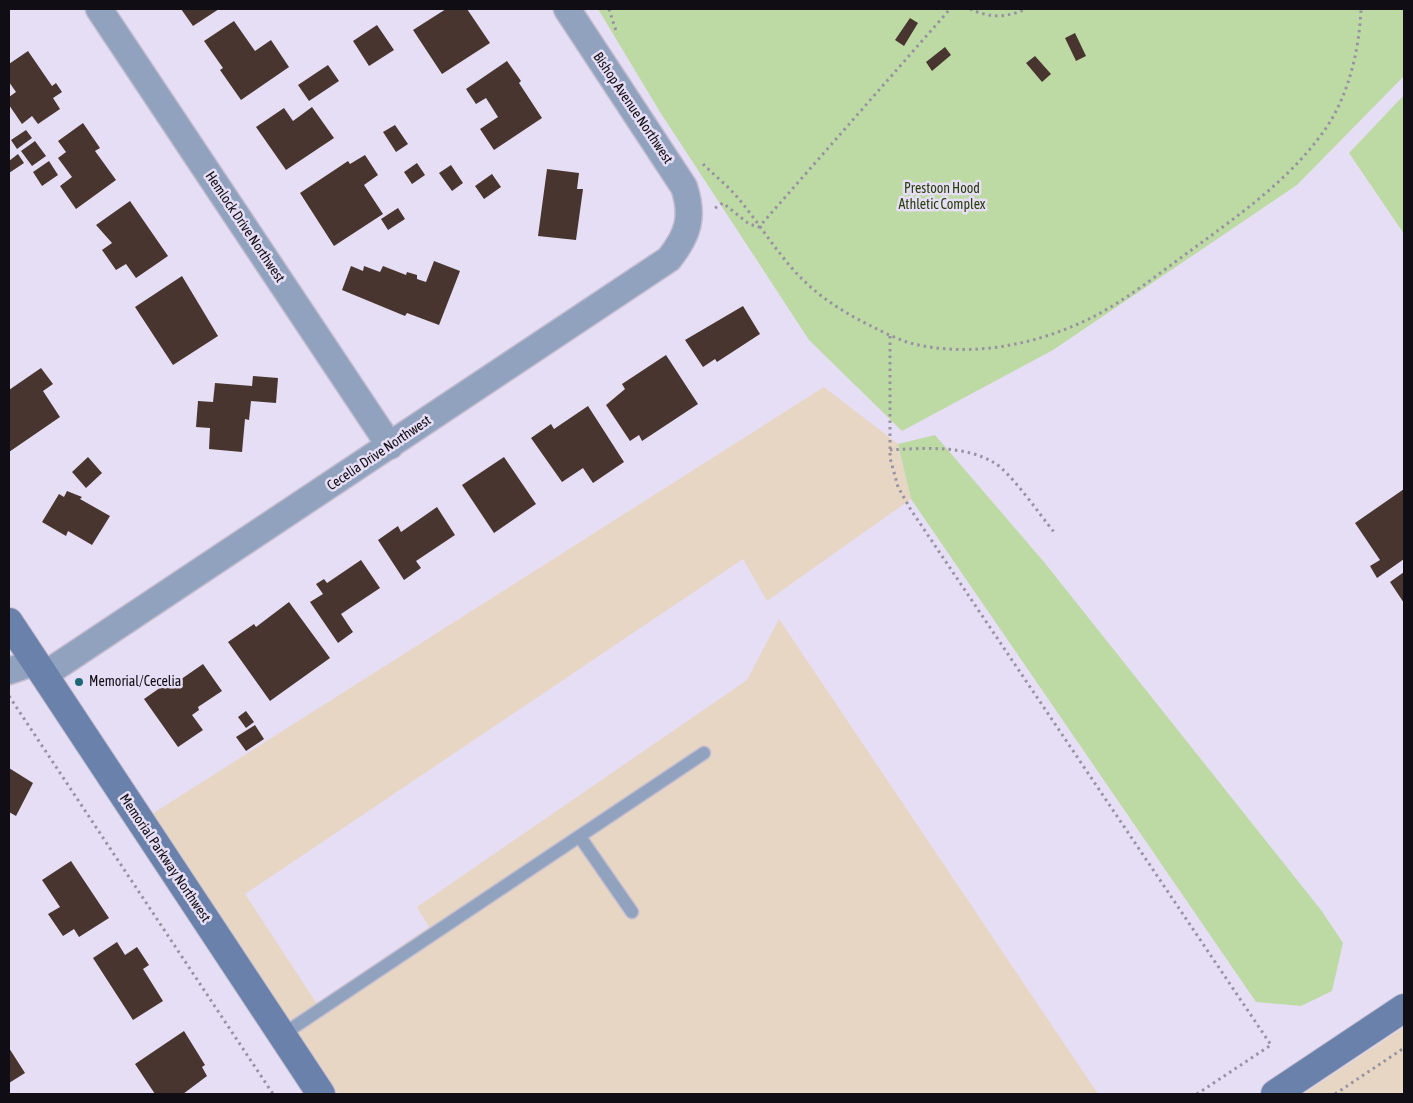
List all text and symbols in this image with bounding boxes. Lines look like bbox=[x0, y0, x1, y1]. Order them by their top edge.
street label: Bishop Avenue Northwest bbox=[590, 49, 676, 167]
street label: Hemlock Drive Northwest bbox=[202, 168, 288, 286]
park label: Prestoon Hood Athletic Complex bbox=[899, 181, 985, 213]
street label: Cecelia Drive Northwest bbox=[324, 412, 434, 494]
place label: Memorial/Cecelia bbox=[89, 674, 181, 690]
marker: Memorial/Cecelia bbox=[73, 676, 85, 688]
street label: Memorial Parkway Northwest bbox=[116, 791, 214, 925]

